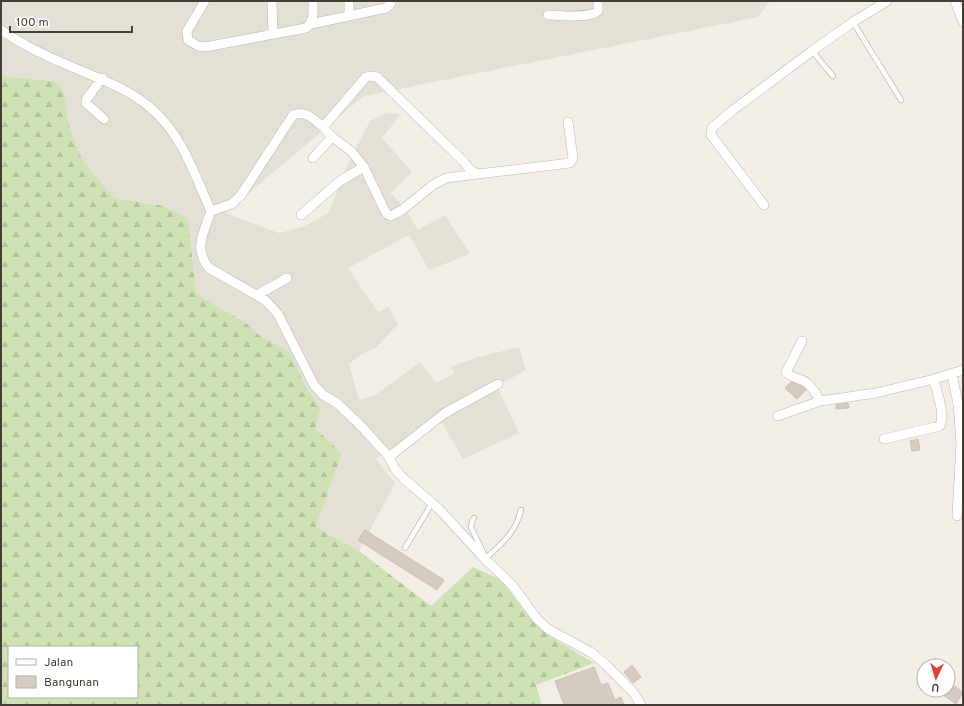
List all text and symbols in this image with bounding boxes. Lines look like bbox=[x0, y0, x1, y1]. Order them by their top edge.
scale bar bbox=[10, 8, 132, 34]
text: 100 m bbox=[16, 15, 49, 31]
legend bbox=[8, 646, 138, 698]
text: Jalan bbox=[44, 655, 73, 671]
north arrow bbox=[916, 658, 956, 698]
text: Bangunan bbox=[44, 675, 99, 691]
text: U bbox=[931, 680, 940, 694]

